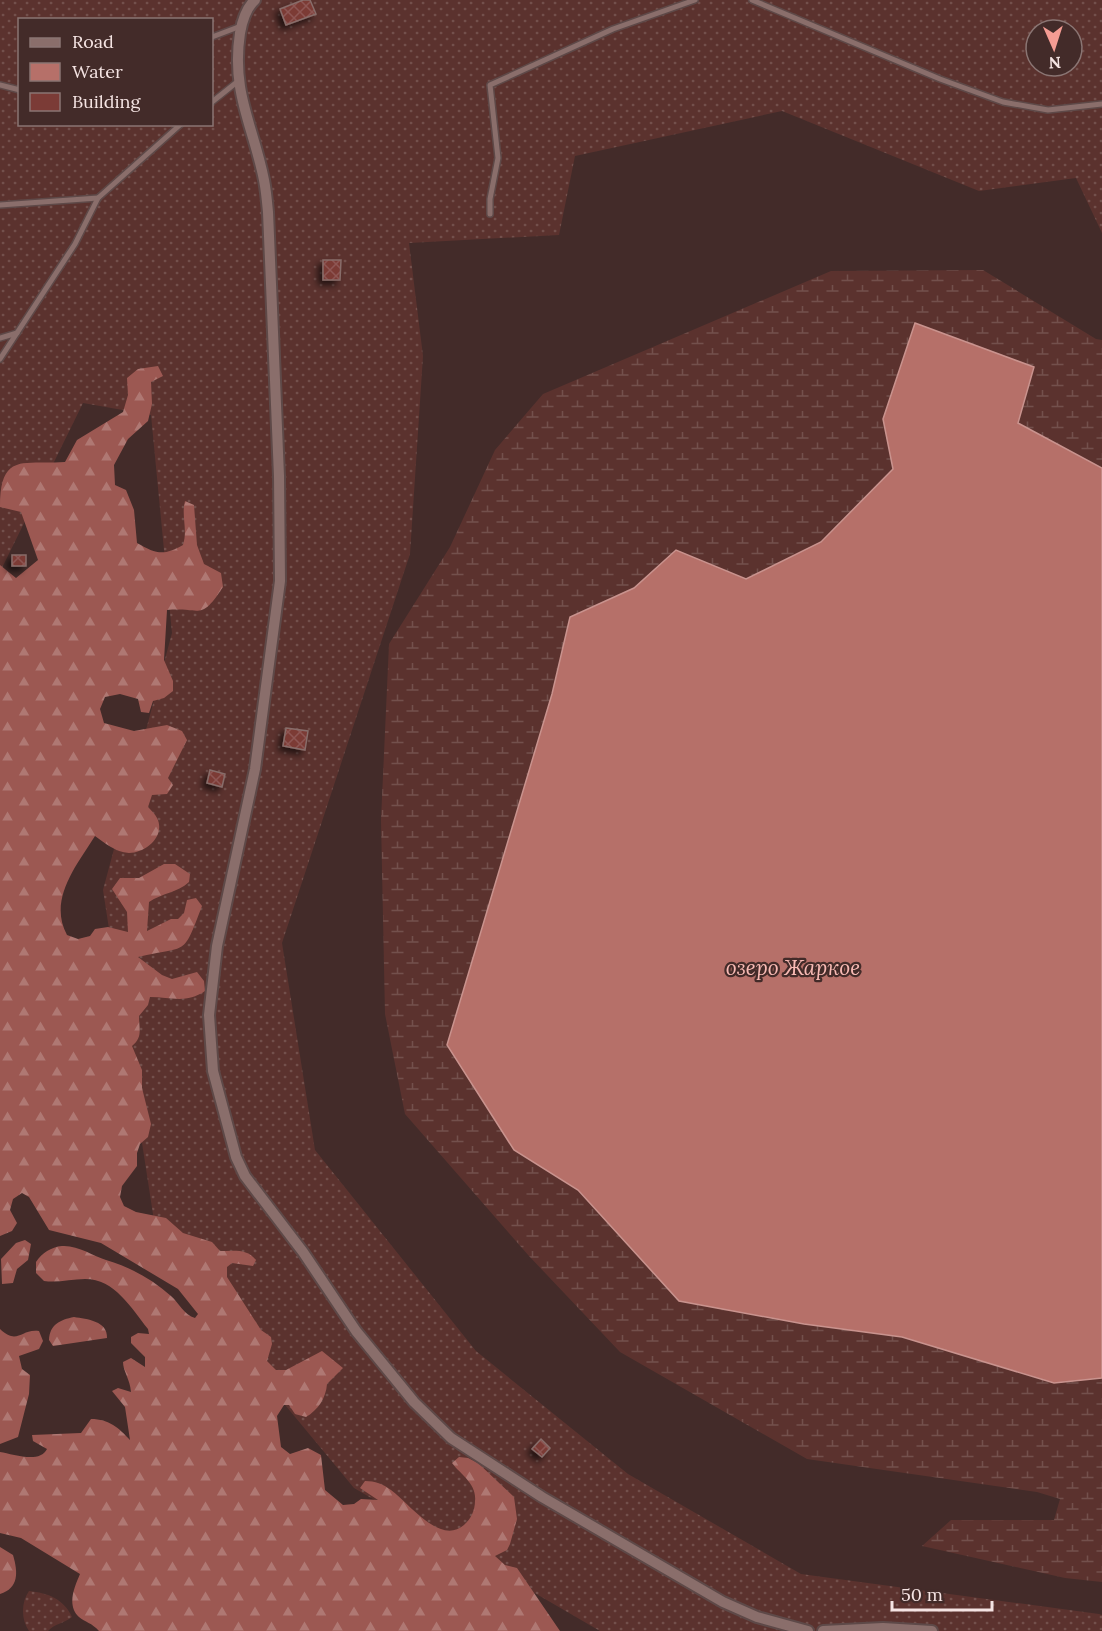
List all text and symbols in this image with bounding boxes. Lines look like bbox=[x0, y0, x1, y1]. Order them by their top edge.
legend bbox=[18, 18, 213, 126]
north arrow bbox=[1024, 18, 1084, 78]
text: Road bbox=[72, 30, 114, 53]
text: N bbox=[1048, 53, 1061, 73]
text: Water bbox=[72, 60, 123, 83]
text: Building bbox=[72, 90, 142, 113]
water label: озеро Жаркое bbox=[726, 954, 860, 981]
scale bar bbox=[892, 1574, 992, 1612]
text: 50 m bbox=[901, 1583, 943, 1606]

